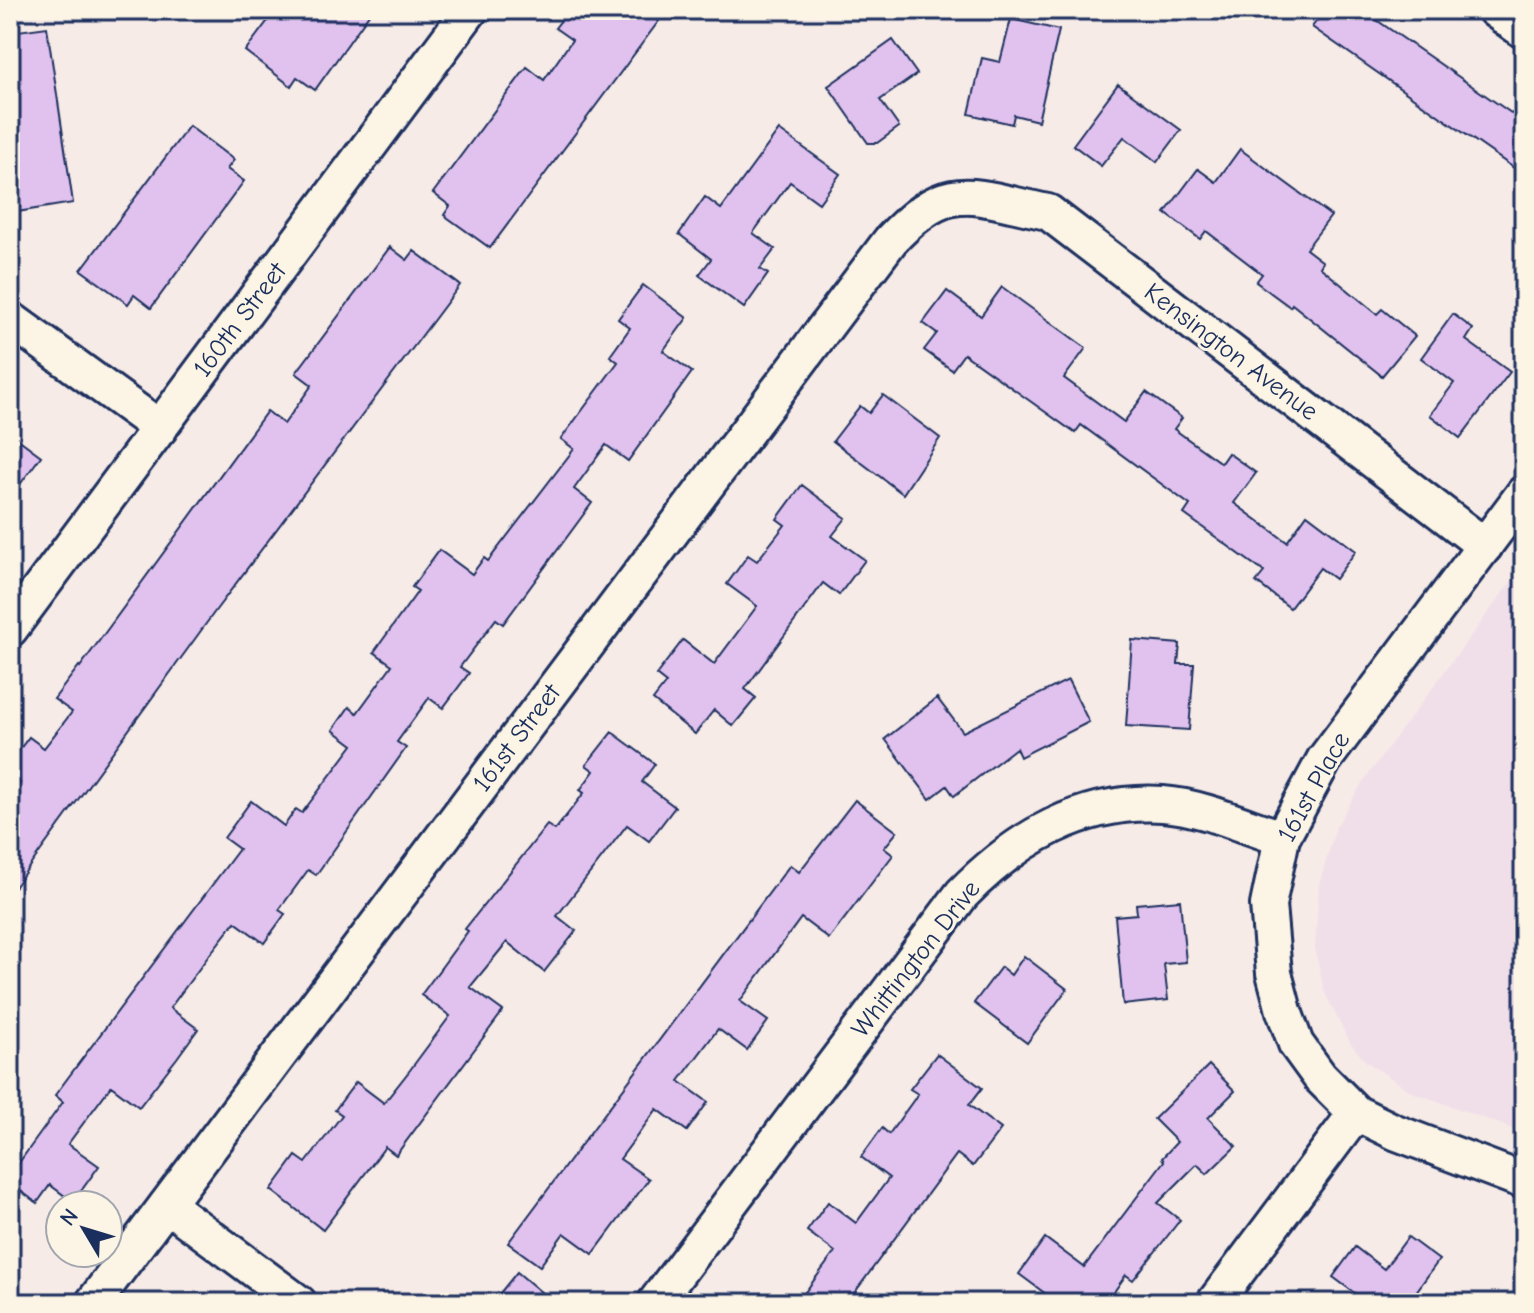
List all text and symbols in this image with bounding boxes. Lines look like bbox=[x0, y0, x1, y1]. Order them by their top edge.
street label: 160th Street bbox=[187, 256, 294, 383]
street label: Kensington Avenue bbox=[1138, 277, 1324, 427]
street label: 161st Street bbox=[467, 677, 568, 798]
street label: 161st Place bbox=[1272, 727, 1356, 847]
street label: Whittington Drive bbox=[845, 875, 987, 1043]
north arrow bbox=[44, 1189, 124, 1269]
text: N bbox=[54, 1204, 84, 1231]

